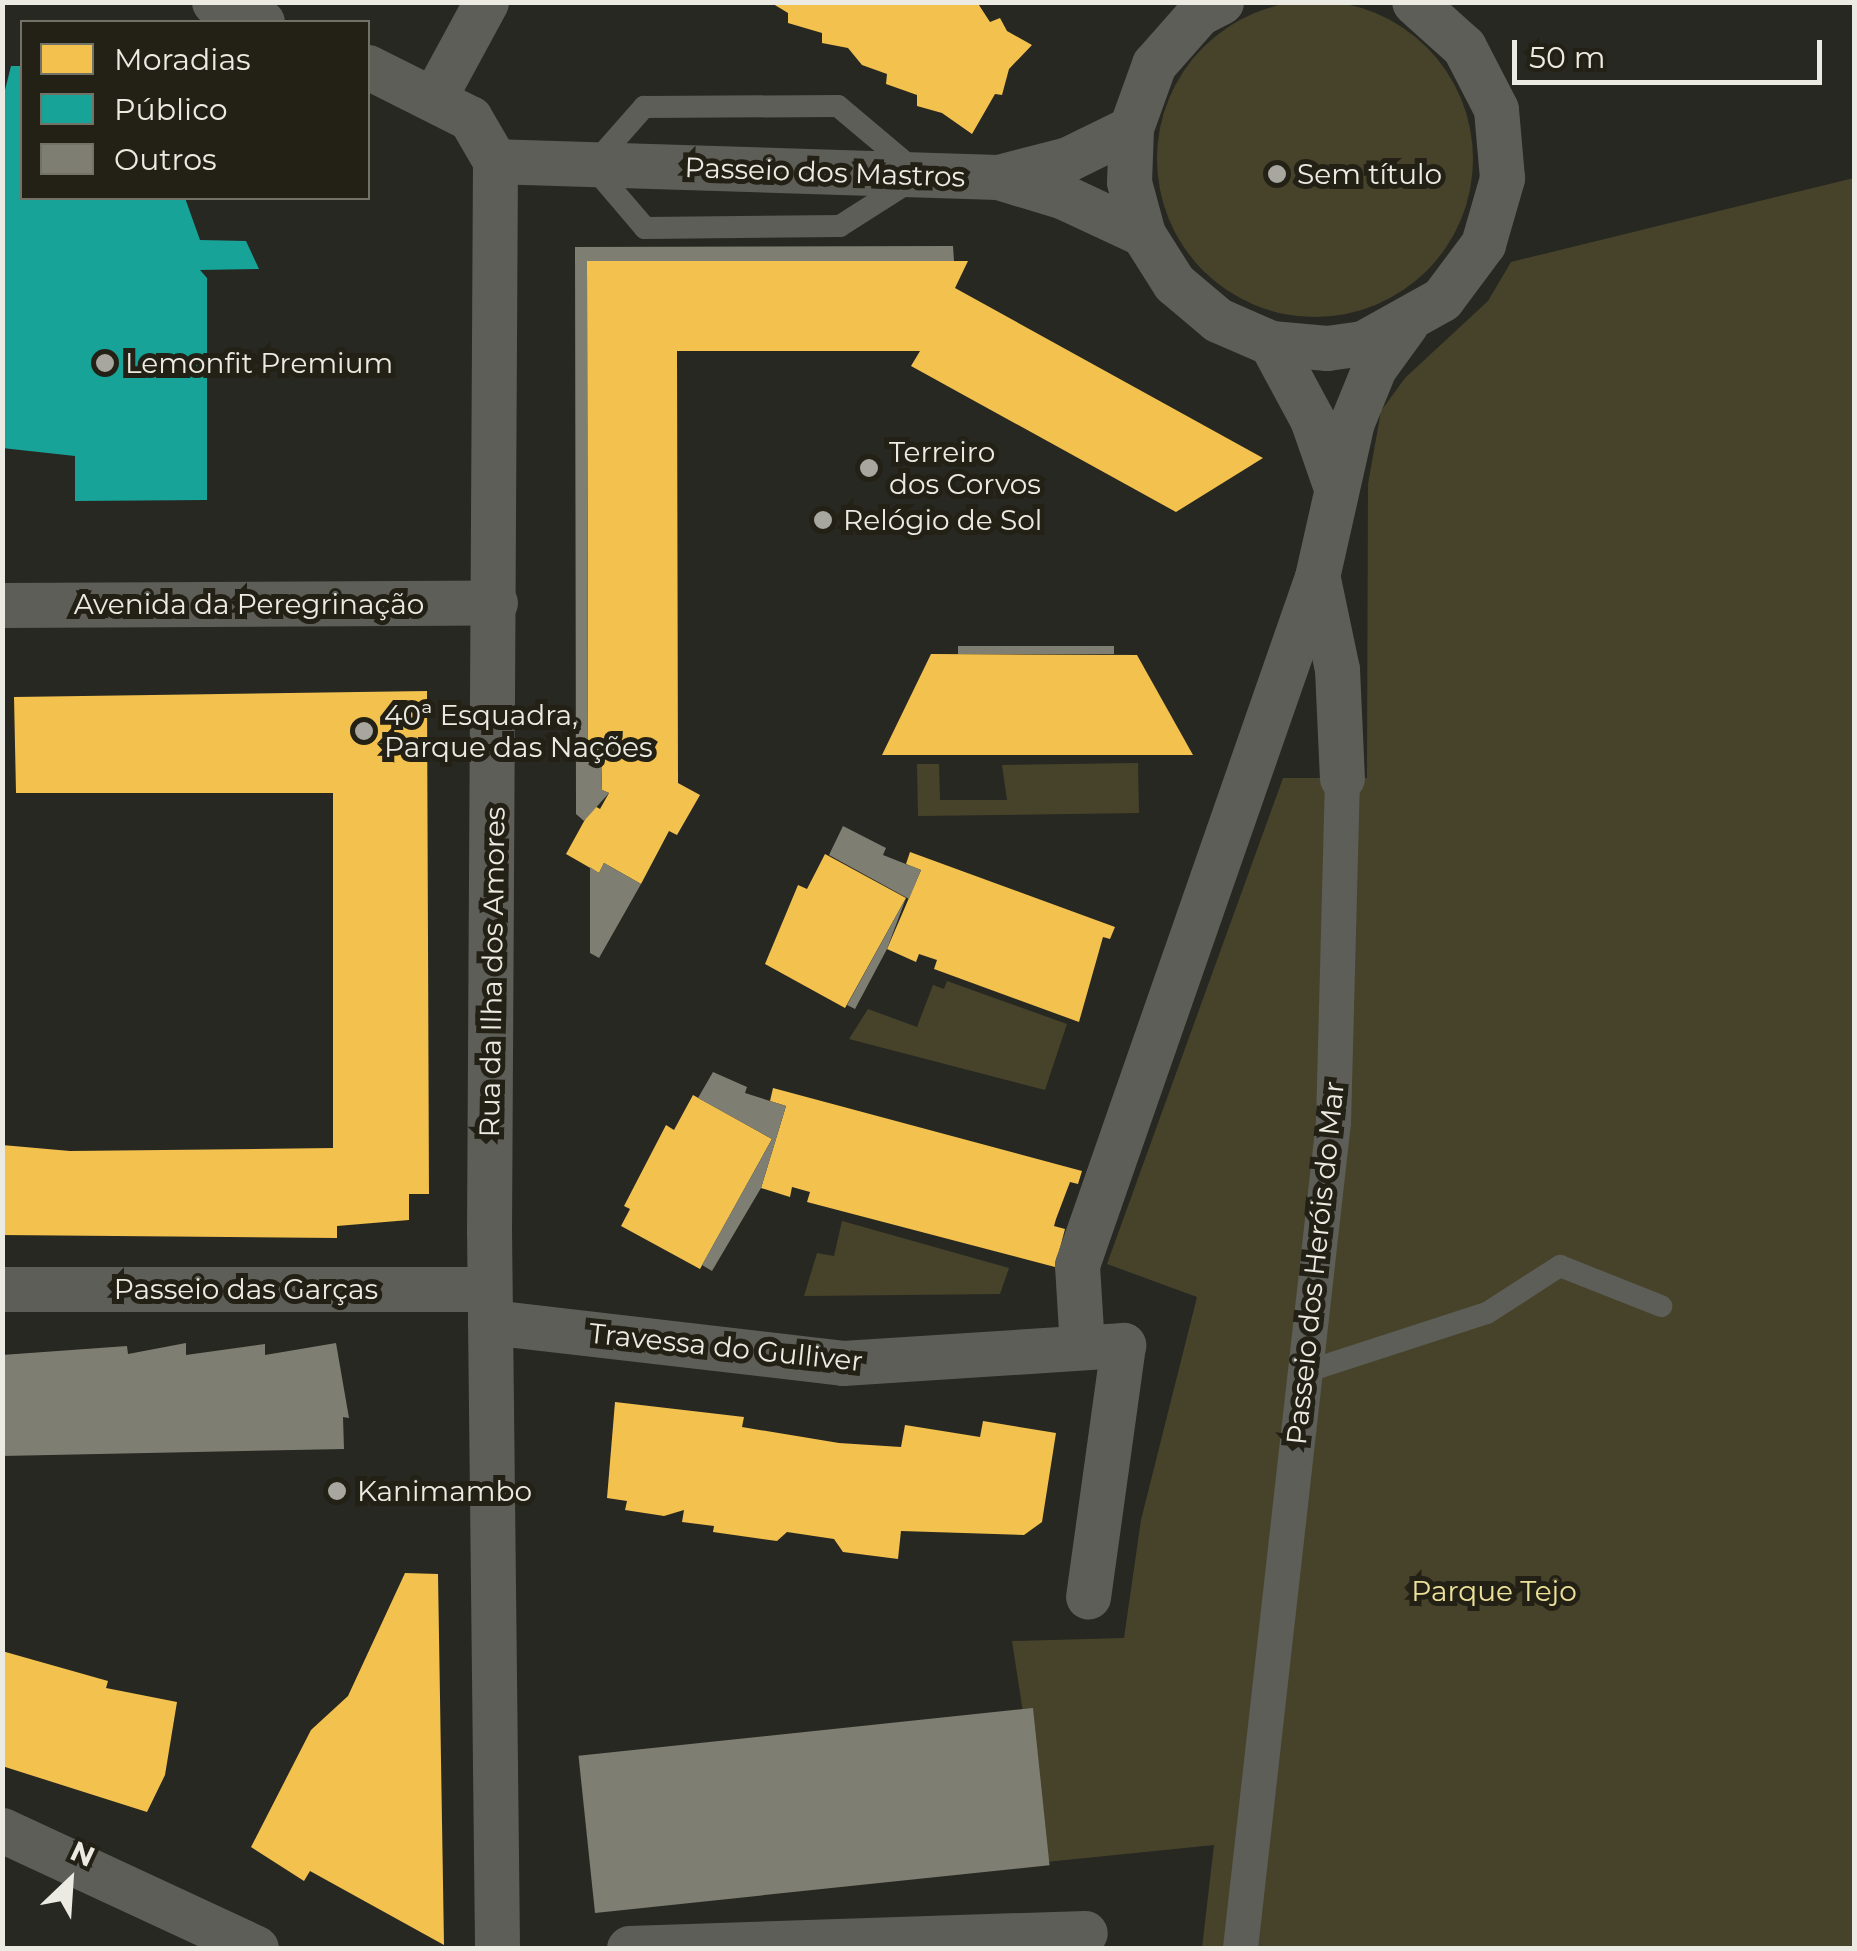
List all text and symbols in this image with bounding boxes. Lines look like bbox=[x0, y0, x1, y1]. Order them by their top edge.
legend bbox=[20, 20, 370, 200]
scale bar bbox=[1517, 20, 1827, 82]
text: 50 m bbox=[1529, 39, 1606, 76]
text: Moradias bbox=[114, 41, 251, 78]
text: Público bbox=[114, 91, 228, 128]
text: Outros bbox=[114, 141, 217, 178]
street label: Passeio dos Mastros bbox=[684, 150, 966, 194]
place label: Sem título bbox=[1297, 157, 1442, 191]
marker: Sem título bbox=[1266, 163, 1288, 185]
place label: Lemonfit Premium bbox=[125, 346, 393, 380]
marker: Lemonfit Premium bbox=[94, 352, 116, 374]
place label: Terreiro dos Corvos bbox=[889, 435, 1041, 501]
marker: Terreiro dos Corvos bbox=[858, 457, 880, 479]
place label: Relógio de Sol bbox=[843, 503, 1042, 537]
marker: Relógio de Sol bbox=[812, 509, 834, 531]
street label: Avenida da Peregrinação bbox=[74, 587, 424, 621]
place label: 40ª Esquadra, Parque das Nações bbox=[384, 698, 653, 764]
marker: 40ª Esquadra, Parque das Nações bbox=[353, 720, 375, 742]
street label: Rua da Ilha dos Amores bbox=[472, 806, 512, 1138]
street label: Passeio dos Heróis do Mar bbox=[1279, 1080, 1351, 1446]
street label: Passeio das Garças bbox=[114, 1272, 378, 1306]
street label: Travessa do Gulliver bbox=[588, 1316, 864, 1378]
place label: Kanimambo bbox=[357, 1474, 532, 1508]
marker: Kanimambo bbox=[326, 1480, 348, 1502]
park label: Parque Tejo bbox=[1411, 1574, 1577, 1608]
north arrow bbox=[20, 1831, 120, 1931]
text: N bbox=[65, 1834, 100, 1874]

